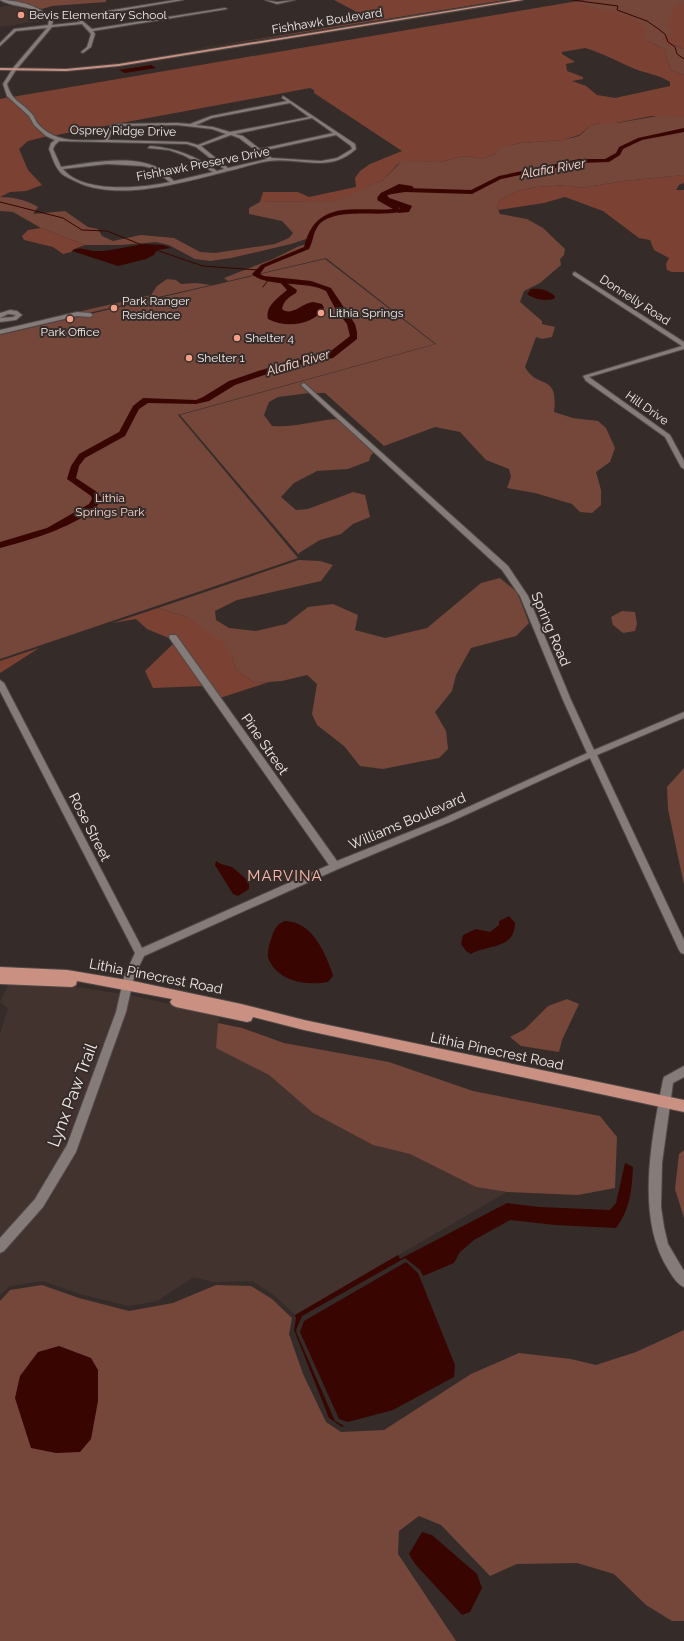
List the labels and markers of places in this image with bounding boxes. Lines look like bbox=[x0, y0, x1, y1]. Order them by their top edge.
place label: Bevis Elementary School bbox=[29, 8, 168, 22]
marker: Bevis Elementary School bbox=[16, 10, 26, 20]
place label: Park Ranger Residence bbox=[122, 294, 190, 322]
marker: Park Ranger Residence bbox=[109, 303, 119, 313]
place label: Lithia Springs bbox=[329, 306, 404, 320]
marker: Lithia Springs bbox=[316, 308, 326, 318]
marker: Park Office bbox=[65, 314, 75, 324]
place label: Park Office bbox=[41, 325, 99, 339]
place label: Shelter 4 bbox=[245, 331, 295, 345]
marker: Shelter 4 bbox=[232, 333, 242, 343]
place label: Shelter 1 bbox=[197, 351, 245, 365]
marker: Shelter 1 bbox=[184, 353, 194, 363]

